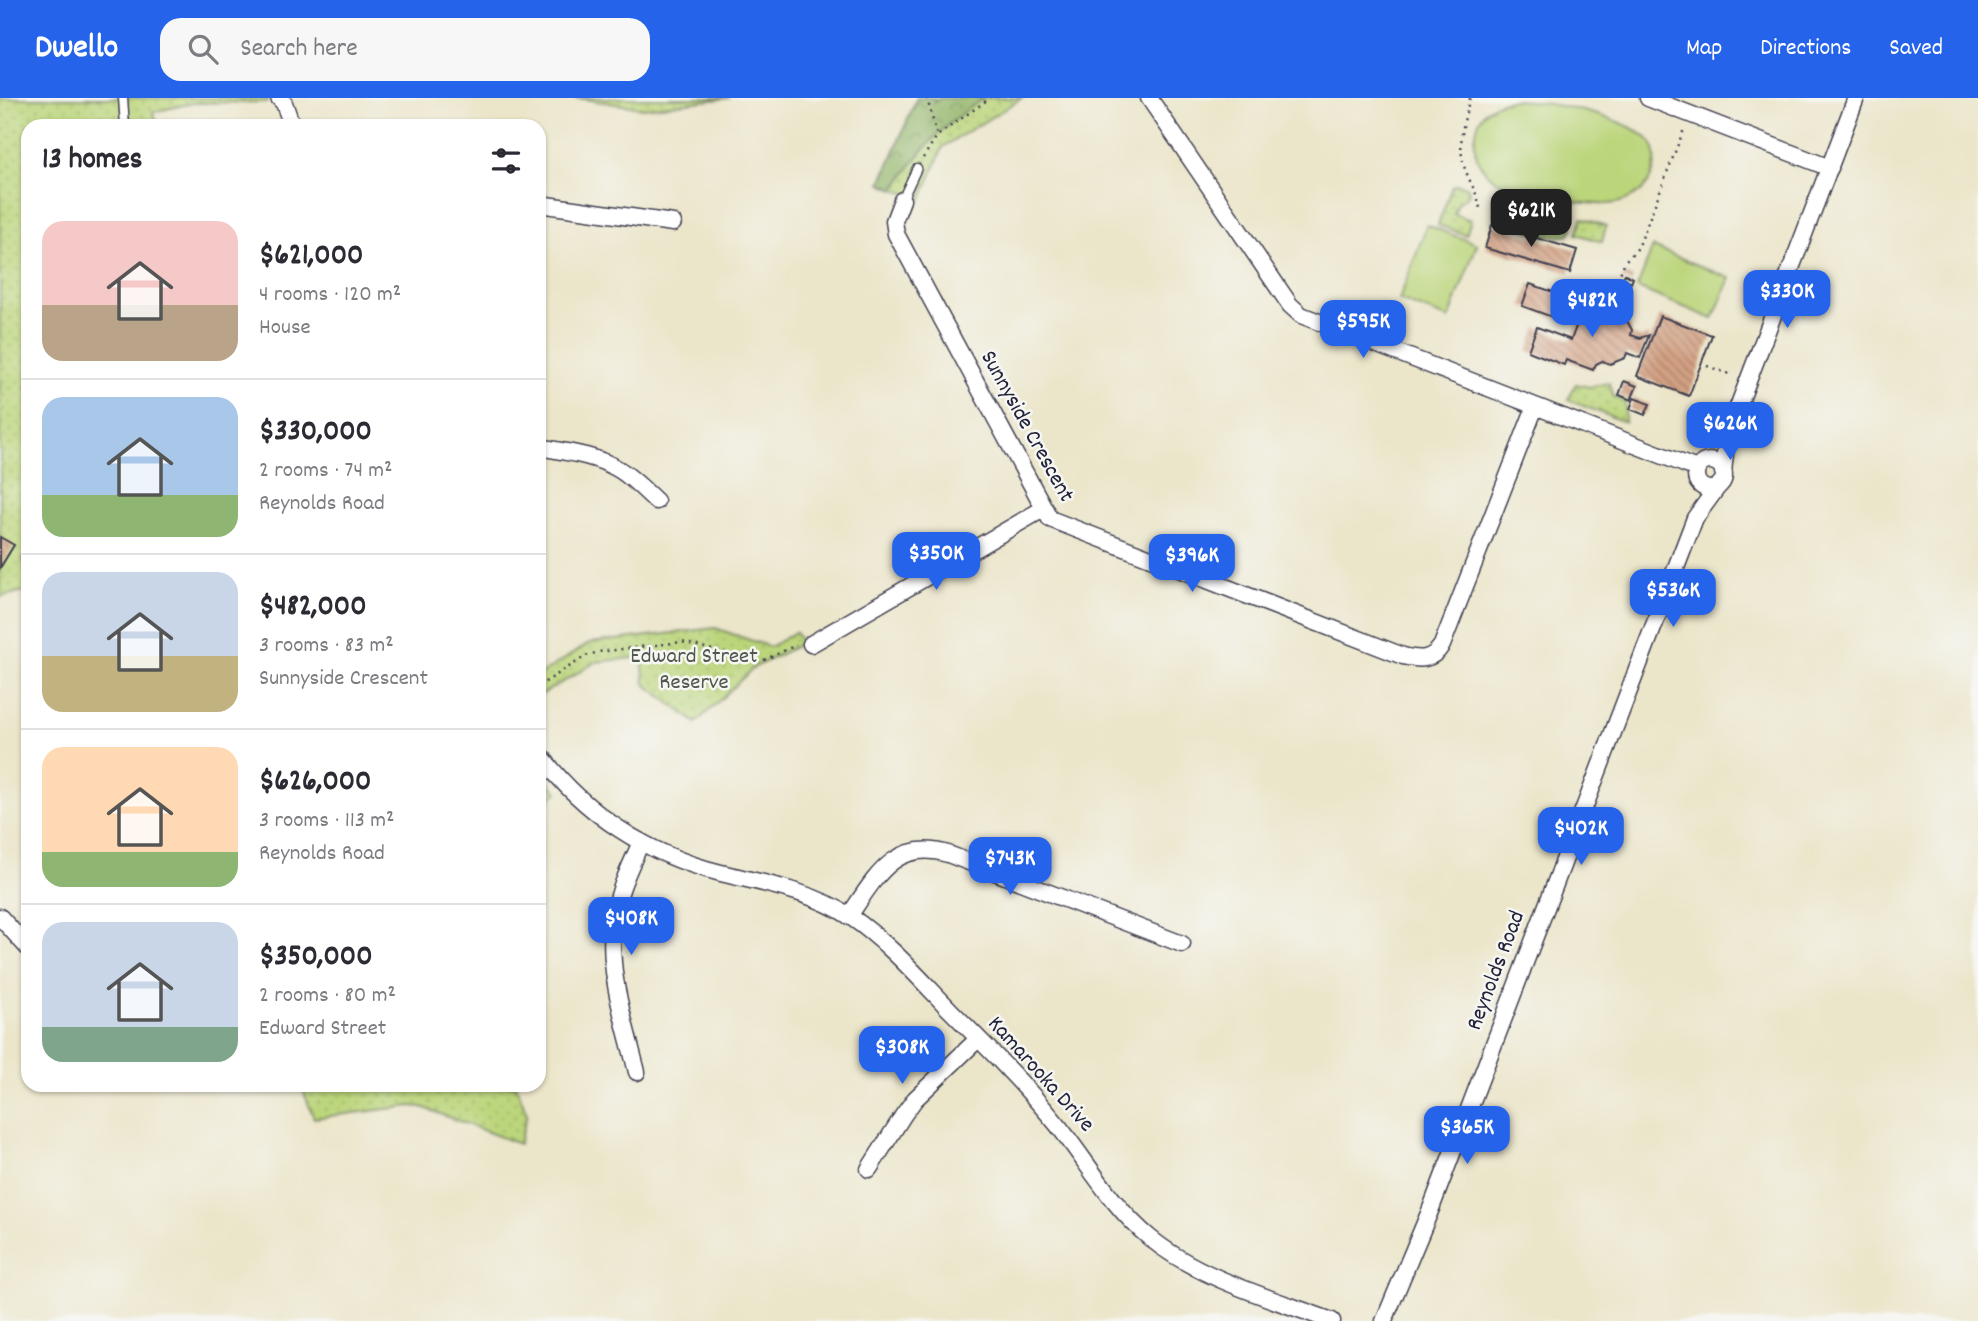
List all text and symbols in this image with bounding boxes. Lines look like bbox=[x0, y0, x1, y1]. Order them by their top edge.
search box bbox=[160, 18, 650, 81]
text: Dwello bbox=[35, 26, 118, 73]
icon: search bbox=[184, 30, 222, 68]
text: Search here bbox=[240, 31, 358, 68]
text: Map bbox=[1686, 32, 1722, 66]
text: Directions bbox=[1760, 32, 1851, 66]
text: Saved bbox=[1889, 32, 1943, 66]
text: 13 homes bbox=[42, 140, 142, 183]
icon: filters bbox=[487, 142, 525, 180]
pin: $621K bbox=[1482, 190, 1580, 249]
text: $621K bbox=[1507, 195, 1555, 228]
text: $621,000 bbox=[259, 236, 363, 279]
icon: home bbox=[98, 249, 182, 333]
pin: $330K bbox=[1738, 271, 1836, 330]
text: $330K bbox=[1759, 276, 1815, 309]
text: 4 rooms · 120 m² bbox=[259, 279, 401, 312]
pin: $482K bbox=[1543, 280, 1641, 339]
text: $482K bbox=[1566, 285, 1618, 318]
pin: $595K bbox=[1314, 300, 1412, 360]
text: $595K bbox=[1336, 306, 1390, 339]
text: House bbox=[259, 312, 311, 345]
street label: Sunnyside Crescent bbox=[971, 345, 1081, 509]
pin: $626K bbox=[1681, 402, 1779, 462]
text: $626K bbox=[1703, 408, 1757, 441]
text: $330,000 bbox=[259, 412, 372, 455]
icon: home bbox=[98, 425, 182, 509]
text: 2 rooms · 74 m² bbox=[259, 455, 392, 488]
text: Reynolds Road bbox=[259, 488, 385, 521]
pin: $350K bbox=[887, 532, 985, 592]
pin: $396K bbox=[1143, 534, 1241, 594]
text: $350K bbox=[908, 538, 964, 571]
text: $396K bbox=[1165, 540, 1219, 573]
pin: $536K bbox=[1624, 570, 1722, 629]
text: $536K bbox=[1646, 575, 1700, 608]
text: $482,000 bbox=[259, 587, 367, 630]
icon: home bbox=[98, 600, 182, 684]
text: 3 rooms · 83 m² bbox=[259, 630, 394, 663]
park label: Edward Street Reserve bbox=[630, 641, 758, 700]
text: Sunnyside Crescent bbox=[259, 663, 428, 696]
text: $626,000 bbox=[259, 762, 371, 805]
icon: home bbox=[98, 775, 182, 859]
text: 3 rooms · 113 m² bbox=[259, 805, 395, 838]
pin: $402K bbox=[1532, 808, 1630, 867]
text: $402K bbox=[1554, 813, 1608, 846]
text: Reynolds Road bbox=[259, 838, 385, 871]
pin: $743K bbox=[961, 838, 1059, 897]
text: $743K bbox=[985, 843, 1035, 876]
pin: $408K bbox=[582, 898, 680, 957]
text: $408K bbox=[604, 903, 658, 936]
street label: Reynolds Road bbox=[1459, 906, 1535, 1036]
text: $350,000 bbox=[259, 937, 373, 980]
icon: home bbox=[98, 950, 182, 1034]
text: 2 rooms · 80 m² bbox=[259, 980, 396, 1013]
street label: Kamarooka Drive bbox=[979, 1009, 1101, 1141]
text: Edward Street bbox=[259, 1013, 386, 1046]
pin: $308K bbox=[853, 1026, 951, 1086]
text: $308K bbox=[875, 1032, 929, 1065]
pin: $365K bbox=[1418, 1107, 1516, 1166]
text: $365K bbox=[1440, 1112, 1494, 1145]

